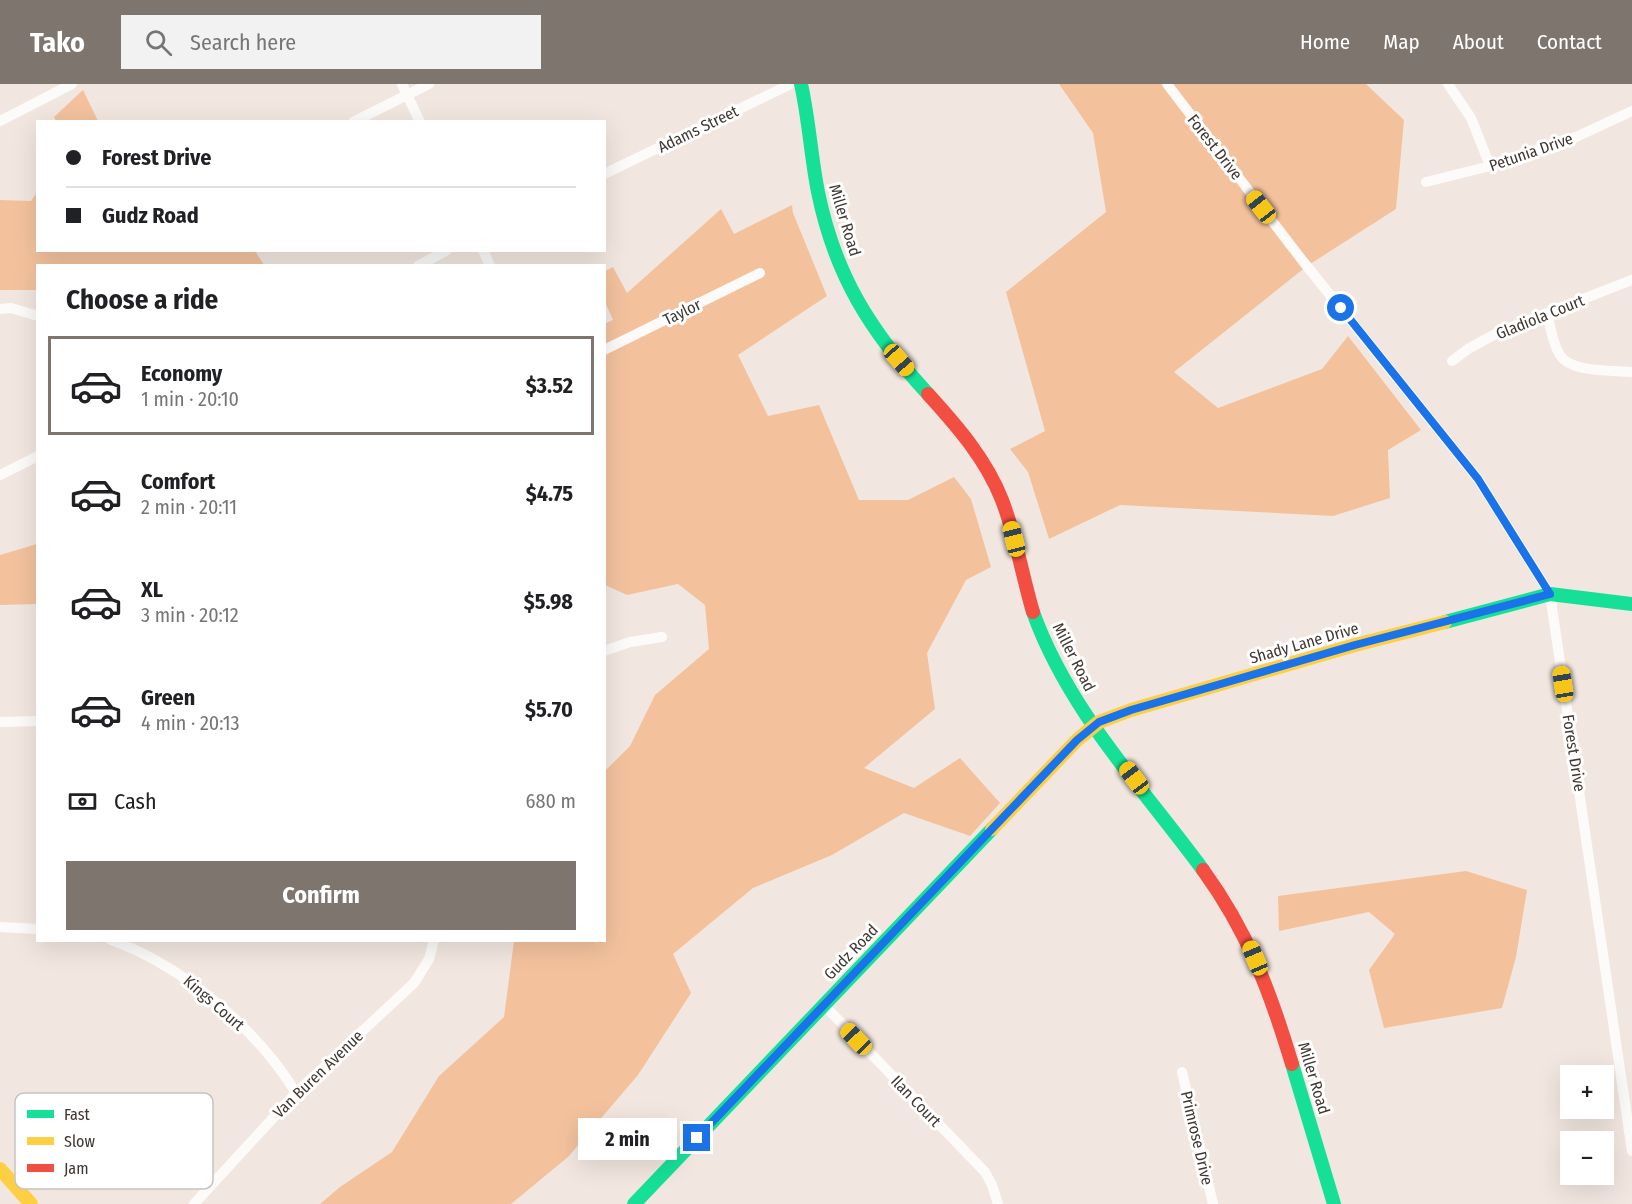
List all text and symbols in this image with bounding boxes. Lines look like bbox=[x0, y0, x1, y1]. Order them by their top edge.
search box bbox=[121, 15, 541, 69]
text: Tako bbox=[30, 26, 85, 59]
icon: search bbox=[142, 26, 175, 59]
text: Search here bbox=[190, 29, 296, 56]
text: Home bbox=[1300, 29, 1350, 55]
text: Map bbox=[1383, 29, 1420, 55]
text: About bbox=[1453, 29, 1504, 55]
text: Contact bbox=[1537, 29, 1602, 55]
street label: Adams Street bbox=[655, 101, 742, 157]
street label: Forest Drive bbox=[1184, 111, 1246, 183]
street label: Petunia Drive bbox=[1487, 129, 1575, 175]
text: Forest Drive bbox=[102, 144, 211, 171]
street label: Miller Road bbox=[825, 182, 865, 258]
car bbox=[1243, 187, 1279, 227]
text: Gudz Road bbox=[102, 202, 199, 229]
text: Choose a ride bbox=[66, 284, 218, 316]
street label: Gladiola Court bbox=[1493, 290, 1588, 343]
route start bbox=[1327, 294, 1354, 321]
street label: Taylor bbox=[660, 295, 704, 329]
car bbox=[880, 341, 918, 379]
icon: car bbox=[69, 359, 123, 413]
text: Economy bbox=[141, 360, 222, 387]
text: $3.52 bbox=[526, 372, 573, 399]
text: 1 min · 20:10 bbox=[141, 387, 239, 411]
icon: car bbox=[69, 467, 123, 521]
text: Comfort bbox=[141, 468, 215, 495]
text: $4.75 bbox=[526, 480, 573, 507]
text: 2 min · 20:11 bbox=[141, 495, 237, 519]
car bbox=[1001, 519, 1027, 559]
icon: car bbox=[69, 575, 123, 629]
text: XL bbox=[141, 576, 163, 603]
text: $5.98 bbox=[524, 588, 573, 615]
text: 3 min · 20:12 bbox=[141, 603, 239, 627]
street label: Shady Lane Drive bbox=[1247, 618, 1361, 668]
street label: Miller Road bbox=[1049, 620, 1099, 694]
car bbox=[1551, 665, 1575, 703]
icon: car bbox=[69, 683, 123, 737]
text: Green bbox=[141, 684, 195, 711]
text: $5.70 bbox=[525, 696, 573, 723]
text: 4 min · 20:13 bbox=[141, 711, 239, 735]
street label: Forest Drive bbox=[1559, 713, 1589, 793]
car bbox=[1116, 758, 1152, 798]
icon: cash bbox=[66, 785, 99, 818]
text: Cash bbox=[114, 788, 157, 815]
text: 680 m bbox=[526, 789, 576, 813]
button: Confirm bbox=[66, 861, 576, 930]
street label: Gudz Road bbox=[820, 920, 882, 984]
car bbox=[1240, 938, 1270, 978]
street label: Kings Court bbox=[180, 971, 249, 1035]
car bbox=[837, 1020, 875, 1058]
street label: Van Buren Avenue bbox=[269, 1026, 367, 1122]
street label: Miller Road bbox=[1294, 1040, 1334, 1116]
map controls bbox=[1560, 1065, 1614, 1185]
button: + bbox=[1560, 1065, 1614, 1119]
street label: Ilan Court bbox=[887, 1071, 946, 1131]
street label: Primrose Drive bbox=[1177, 1089, 1217, 1187]
legend bbox=[15, 1093, 213, 1189]
text: Fast bbox=[64, 1105, 91, 1124]
callout: 2 min bbox=[577, 1117, 676, 1159]
route end bbox=[683, 1124, 710, 1151]
text: 2 min bbox=[605, 1127, 650, 1151]
button: − bbox=[1560, 1131, 1614, 1185]
text: Slow bbox=[64, 1132, 95, 1151]
text: Jam bbox=[64, 1159, 89, 1178]

